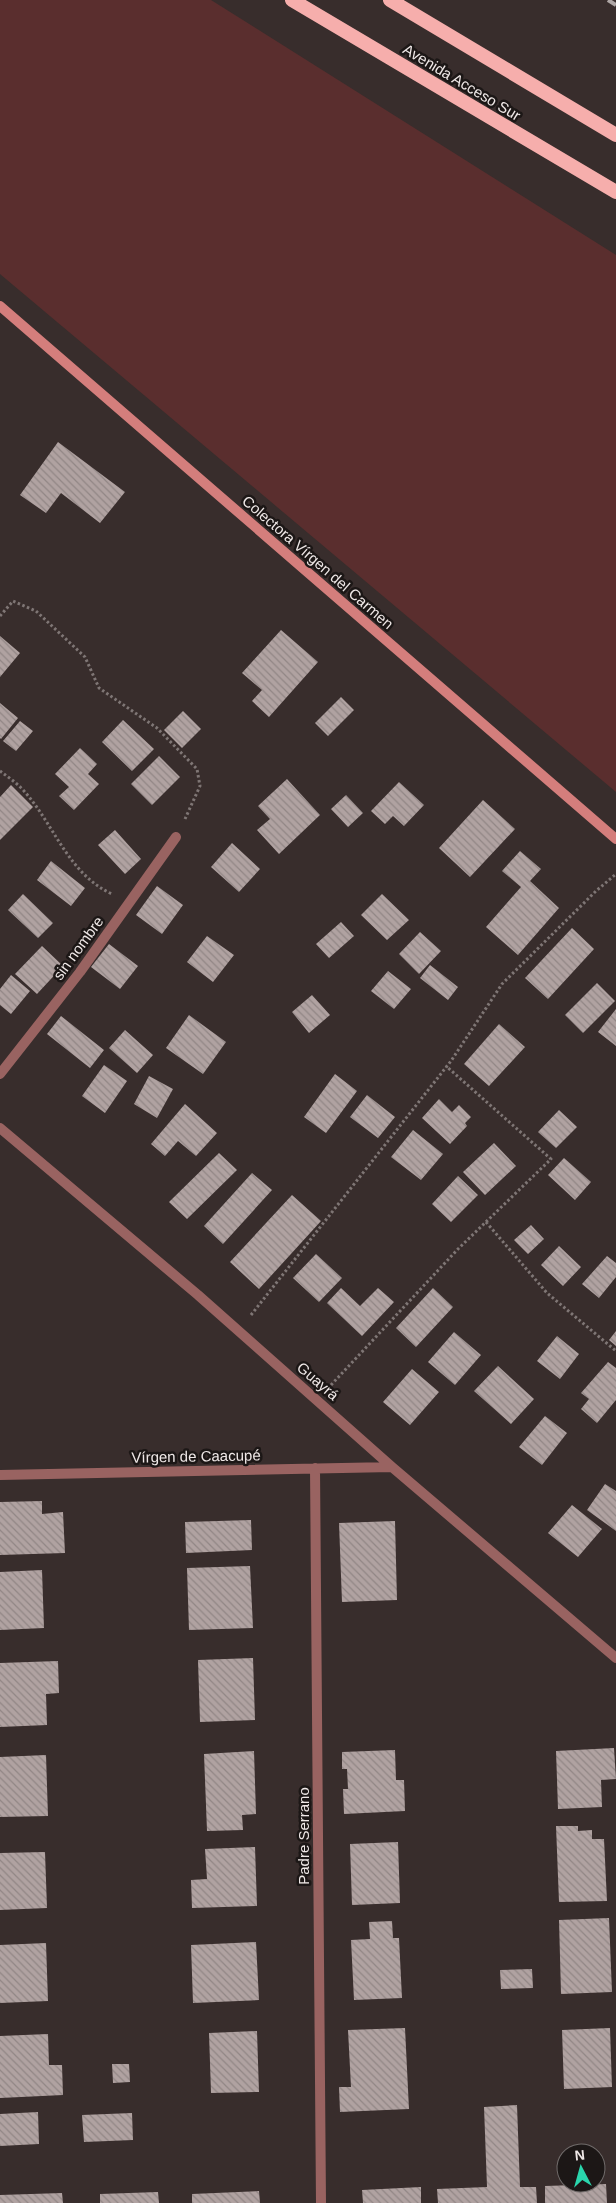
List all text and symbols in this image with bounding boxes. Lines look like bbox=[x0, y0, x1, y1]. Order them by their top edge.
street label: Avenida Acceso Sur bbox=[400, 40, 524, 124]
street label: Colectora Vírgen del Carmen bbox=[239, 492, 397, 632]
street label: sin nombre bbox=[49, 913, 107, 983]
street label: Guayrá bbox=[294, 1358, 343, 1404]
street label: Vírgen de Caacupé bbox=[131, 1446, 261, 1466]
street label: Padre Serrano bbox=[295, 1787, 312, 1885]
north arrow bbox=[556, 2143, 606, 2193]
text: N bbox=[574, 2147, 586, 2164]

